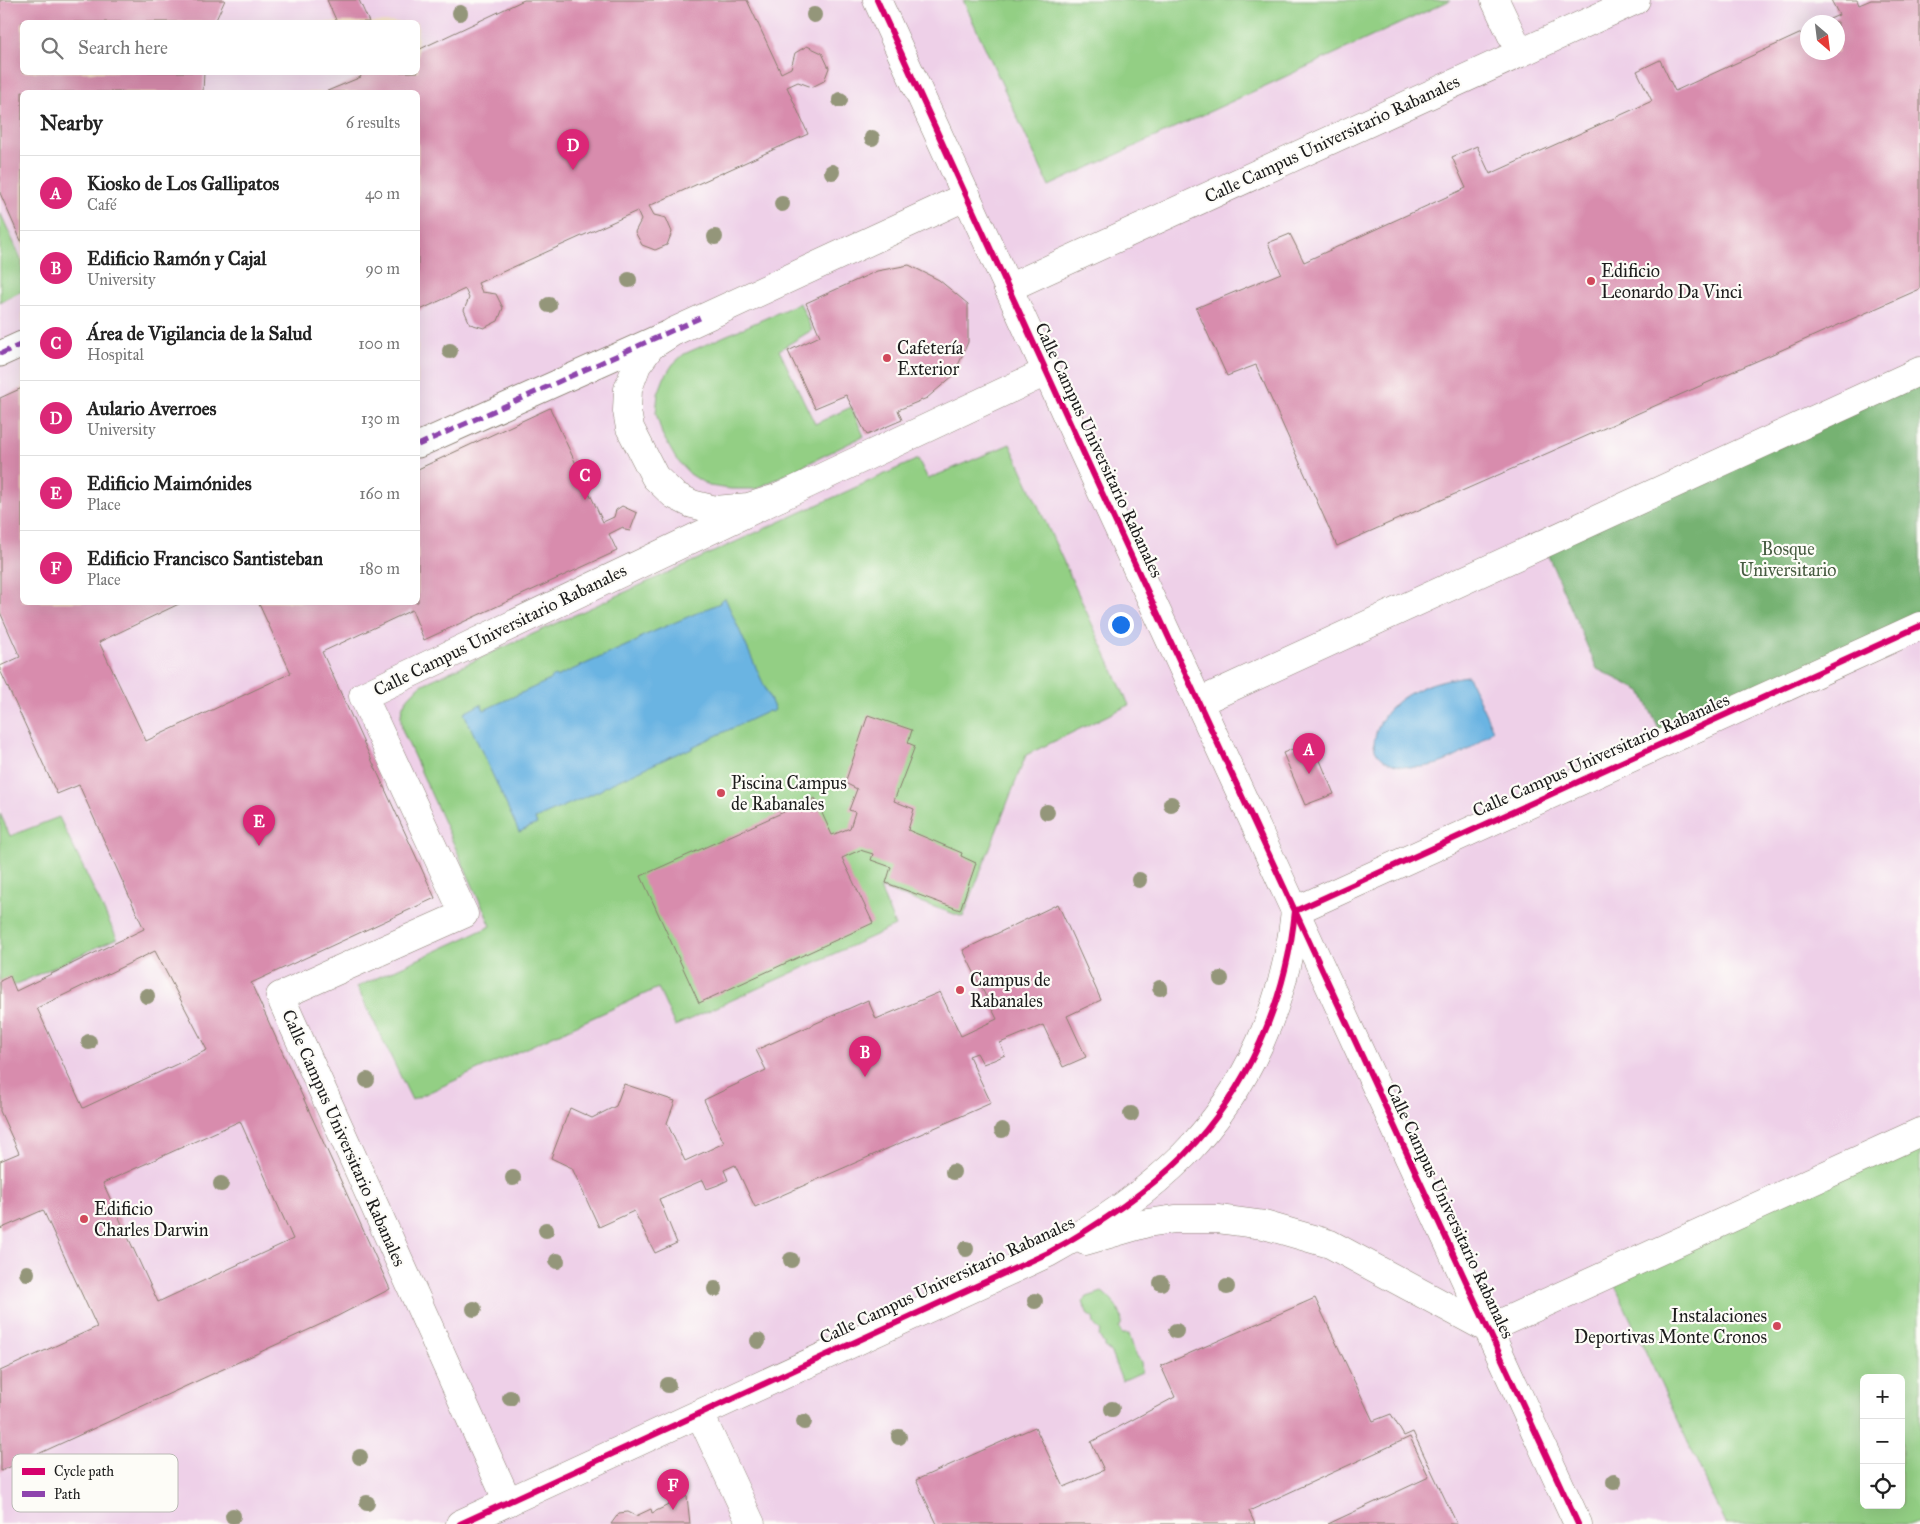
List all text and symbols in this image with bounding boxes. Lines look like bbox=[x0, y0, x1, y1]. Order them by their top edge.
north arrow bbox=[1800, 15, 1845, 60]
search box bbox=[20, 20, 420, 75]
icon: search bbox=[38, 34, 66, 62]
text: Search here bbox=[78, 36, 168, 59]
street label: Calle Campus Universitario Rabanales bbox=[1201, 70, 1463, 208]
text: Nearby bbox=[40, 110, 103, 136]
text: 6 results bbox=[346, 113, 400, 132]
pin: D bbox=[557, 129, 589, 170]
text: Kiosko de Los Gallipatos bbox=[87, 172, 279, 195]
text: A bbox=[51, 184, 61, 203]
text: 40 m bbox=[365, 184, 400, 203]
text: Café bbox=[87, 195, 117, 214]
text: Edificio Ramón y Cajal bbox=[87, 247, 266, 270]
text: B bbox=[51, 259, 61, 278]
text: 90 m bbox=[365, 259, 400, 278]
place label: Edificio Leonardo Da Vinci bbox=[1601, 260, 1743, 303]
text: University bbox=[87, 270, 156, 289]
marker: Edificio Leonardo Da Vinci bbox=[1585, 275, 1597, 287]
street label: Calle Campus Universitario Rabanales bbox=[1030, 319, 1168, 581]
text: Área de Vigilancia de la Salud bbox=[87, 322, 312, 345]
text: C bbox=[51, 334, 61, 353]
text: 100 m bbox=[358, 334, 400, 353]
place label: Cafetería Exterior bbox=[897, 337, 964, 380]
text: Hospital bbox=[87, 345, 144, 364]
marker: Cafetería Exterior bbox=[881, 352, 893, 364]
text: Aulario Averroes bbox=[87, 397, 216, 420]
text: D bbox=[50, 409, 62, 428]
text: 130 m bbox=[361, 409, 400, 428]
text: University bbox=[87, 420, 156, 439]
pin: C bbox=[569, 459, 601, 500]
text: Edificio Maimónides bbox=[87, 472, 252, 495]
text: E bbox=[50, 484, 62, 503]
text: 160 m bbox=[359, 484, 400, 503]
text: Place bbox=[87, 495, 121, 514]
park label: Bosque Universitario bbox=[1739, 538, 1837, 581]
text: Edificio Francisco Santisteban bbox=[87, 547, 323, 570]
text: F bbox=[51, 559, 61, 578]
text: 180 m bbox=[359, 559, 400, 578]
street label: Calle Campus Universitario Rabanales bbox=[370, 559, 630, 701]
text: Place bbox=[87, 570, 121, 589]
your location bbox=[1108, 612, 1134, 638]
street label: Calle Campus Universitario Rabanales bbox=[1469, 688, 1733, 822]
pin: A bbox=[1293, 733, 1325, 774]
place label: Piscina Campus de Rabanales bbox=[731, 772, 847, 815]
marker: Piscina Campus de Rabanales bbox=[715, 787, 727, 799]
pin: E bbox=[243, 805, 275, 846]
place label: Campus de Rabanales bbox=[970, 969, 1051, 1012]
marker: Campus de Rabanales bbox=[954, 984, 966, 996]
street label: Calle Campus Universitario Rabanales bbox=[277, 1006, 411, 1270]
pin: B bbox=[849, 1036, 881, 1077]
street label: Calle Campus Universitario Rabanales bbox=[1381, 1080, 1519, 1342]
place label: Edificio Charles Darwin bbox=[94, 1198, 209, 1241]
street label: Calle Campus Universitario Rabanales bbox=[816, 1211, 1078, 1349]
marker: Edificio Charles Darwin bbox=[78, 1213, 90, 1225]
place label: Instalaciones Deportivas Monte Cronos bbox=[1574, 1305, 1767, 1348]
marker: Instalaciones Deportivas Monte Cronos bbox=[1771, 1320, 1783, 1332]
map controls bbox=[1860, 1374, 1905, 1509]
button: + bbox=[1860, 1374, 1905, 1419]
button: − bbox=[1860, 1419, 1905, 1464]
legend bbox=[12, 1454, 178, 1512]
text: Cycle path bbox=[54, 1463, 114, 1480]
button: locate bbox=[1860, 1464, 1905, 1509]
pin: F bbox=[657, 1469, 689, 1510]
text: Path bbox=[54, 1486, 81, 1503]

